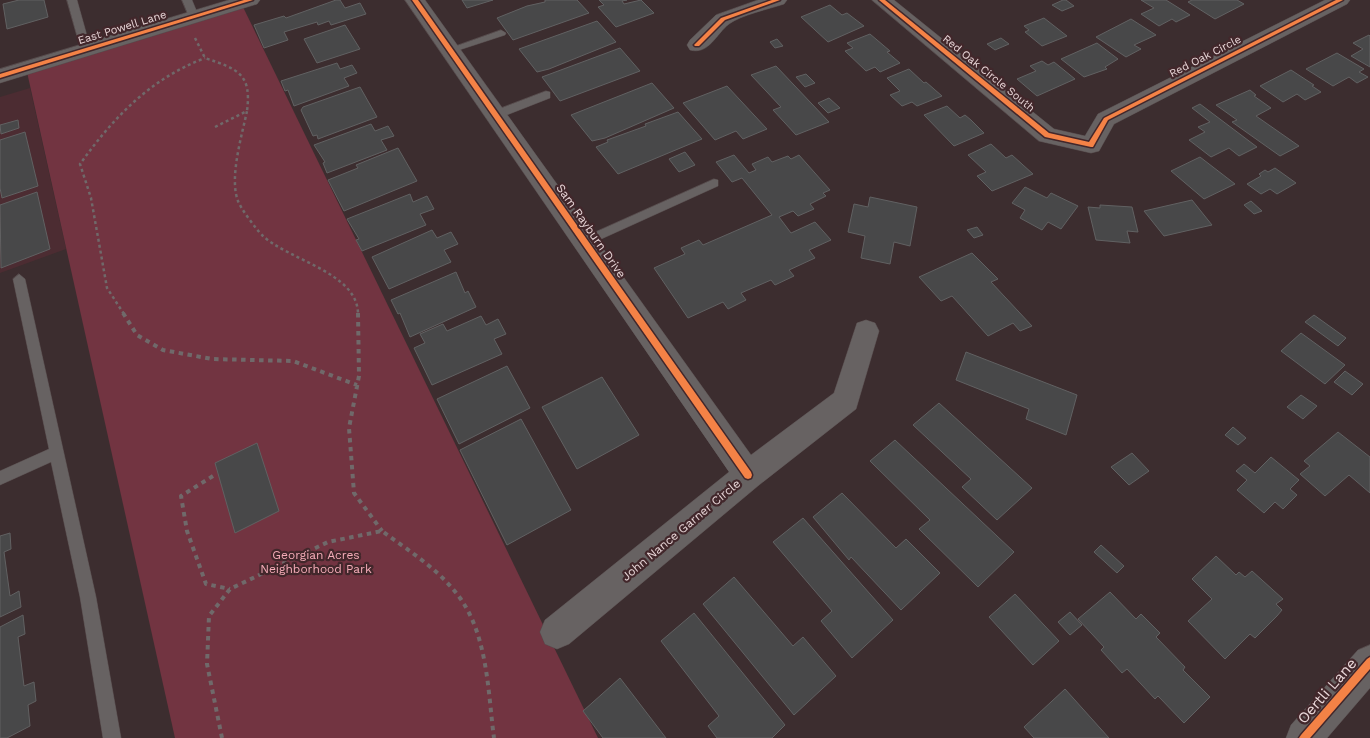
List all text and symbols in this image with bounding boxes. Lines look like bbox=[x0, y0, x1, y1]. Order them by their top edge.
street label: East Powell Lane bbox=[76, 8, 168, 47]
street label: Red Oak Circle South bbox=[940, 32, 1037, 114]
street label: Red Oak Circle bbox=[1167, 33, 1243, 80]
street label: Sam Rayburn Drive bbox=[553, 181, 629, 281]
street label: John Nance Garner Circle bbox=[619, 476, 743, 584]
park label: Georgian Acres Neighborhood Park bbox=[260, 548, 372, 576]
street label: Oertli Lane bbox=[1294, 655, 1360, 727]

